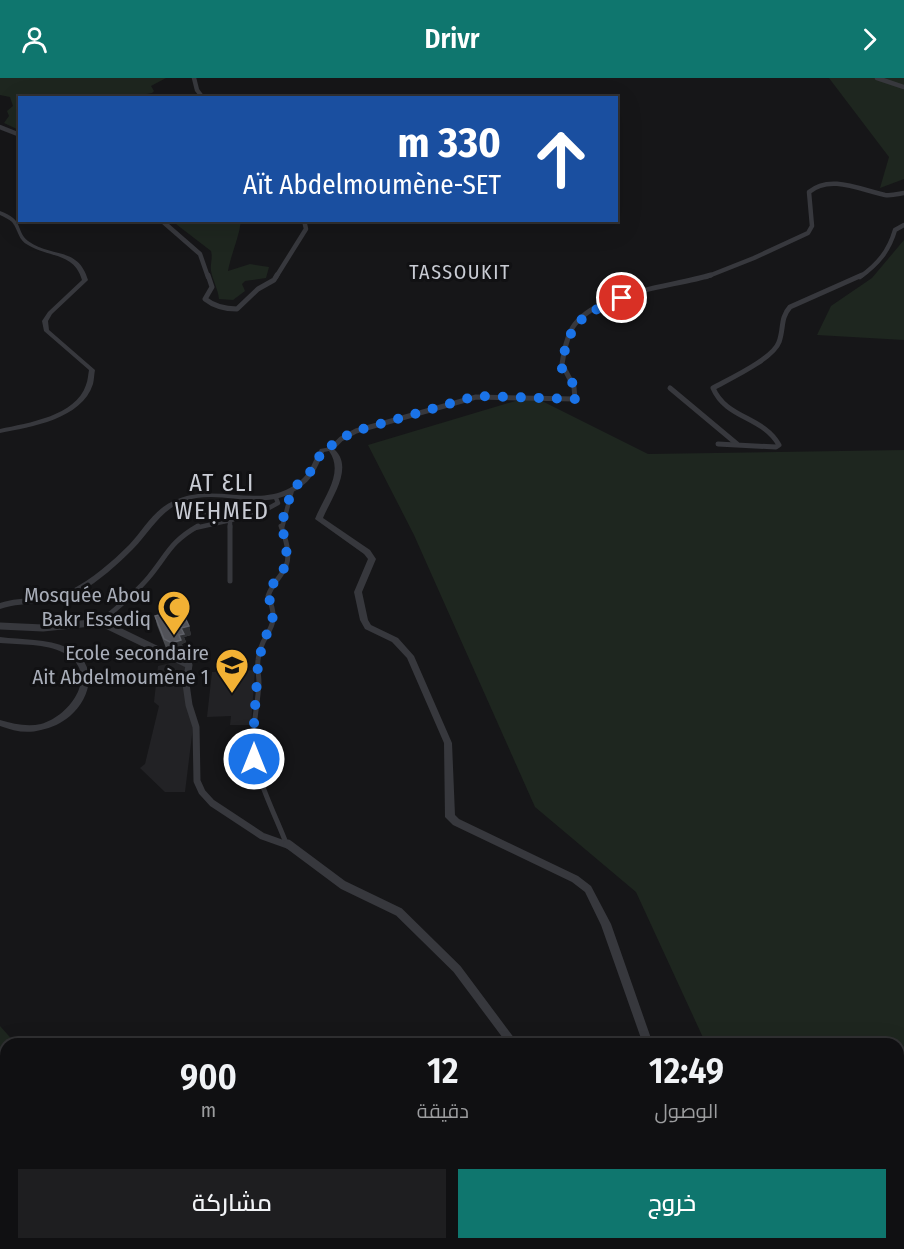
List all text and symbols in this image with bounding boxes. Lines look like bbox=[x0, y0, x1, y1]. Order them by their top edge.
icon: person bbox=[18, 23, 51, 56]
text: Drivr bbox=[424, 23, 480, 55]
icon: forward bbox=[853, 23, 886, 56]
text: 330 m bbox=[398, 118, 501, 168]
icon: ahead bbox=[522, 120, 600, 198]
text: Aït Abdelmoumène-SET bbox=[243, 169, 501, 201]
district label: TASSOUKIT bbox=[409, 260, 511, 284]
pin bbox=[596, 272, 647, 323]
icon: arrive bbox=[605, 281, 638, 314]
district label: AT ƐLI WEḤMED bbox=[174, 469, 270, 525]
place label: Mosquée Abou Bakr Essediq bbox=[24, 582, 151, 632]
mosque icon: Mosquée Abou Bakr Essediq bbox=[156, 589, 192, 636]
place label: Ecole secondaire Ait Abdelmoumène 1 bbox=[32, 640, 209, 690]
school or university icon: Ecole secondaire Ait Abdelmoumène 1 bbox=[214, 647, 250, 694]
position arrow bbox=[222, 727, 286, 791]
text: 12 bbox=[427, 1049, 459, 1093]
text: 12:49 bbox=[649, 1049, 724, 1093]
text: 900 bbox=[180, 1055, 237, 1099]
text: m bbox=[201, 1098, 216, 1122]
text: دقيقة bbox=[417, 1099, 469, 1123]
text: الوصول bbox=[655, 1099, 718, 1123]
button: مشاركة bbox=[18, 1169, 446, 1238]
button: خروج bbox=[458, 1169, 886, 1238]

